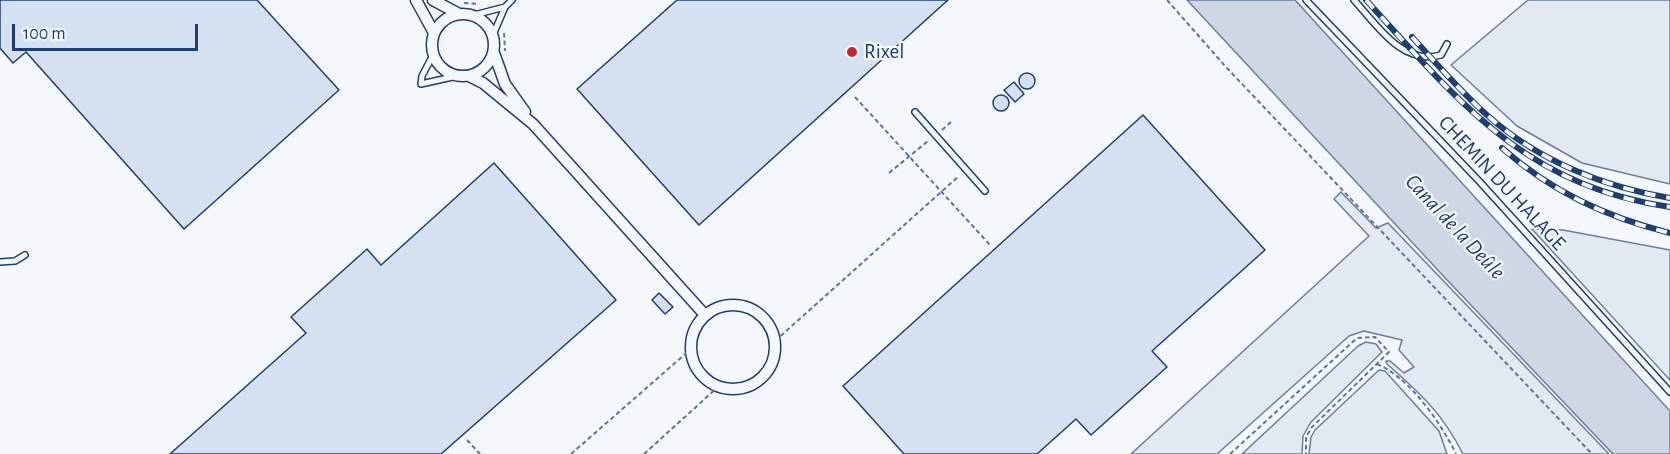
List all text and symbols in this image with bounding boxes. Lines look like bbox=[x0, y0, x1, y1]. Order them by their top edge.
scale bar bbox=[15, 12, 201, 50]
text: 100 m bbox=[23, 25, 66, 43]
place label: Rixel bbox=[864, 39, 904, 65]
marker: Rixel bbox=[845, 45, 859, 59]
street label: CHEMIN DU HALAGE bbox=[1433, 110, 1571, 256]
water label: Canal de la Deûle bbox=[1399, 169, 1511, 285]

